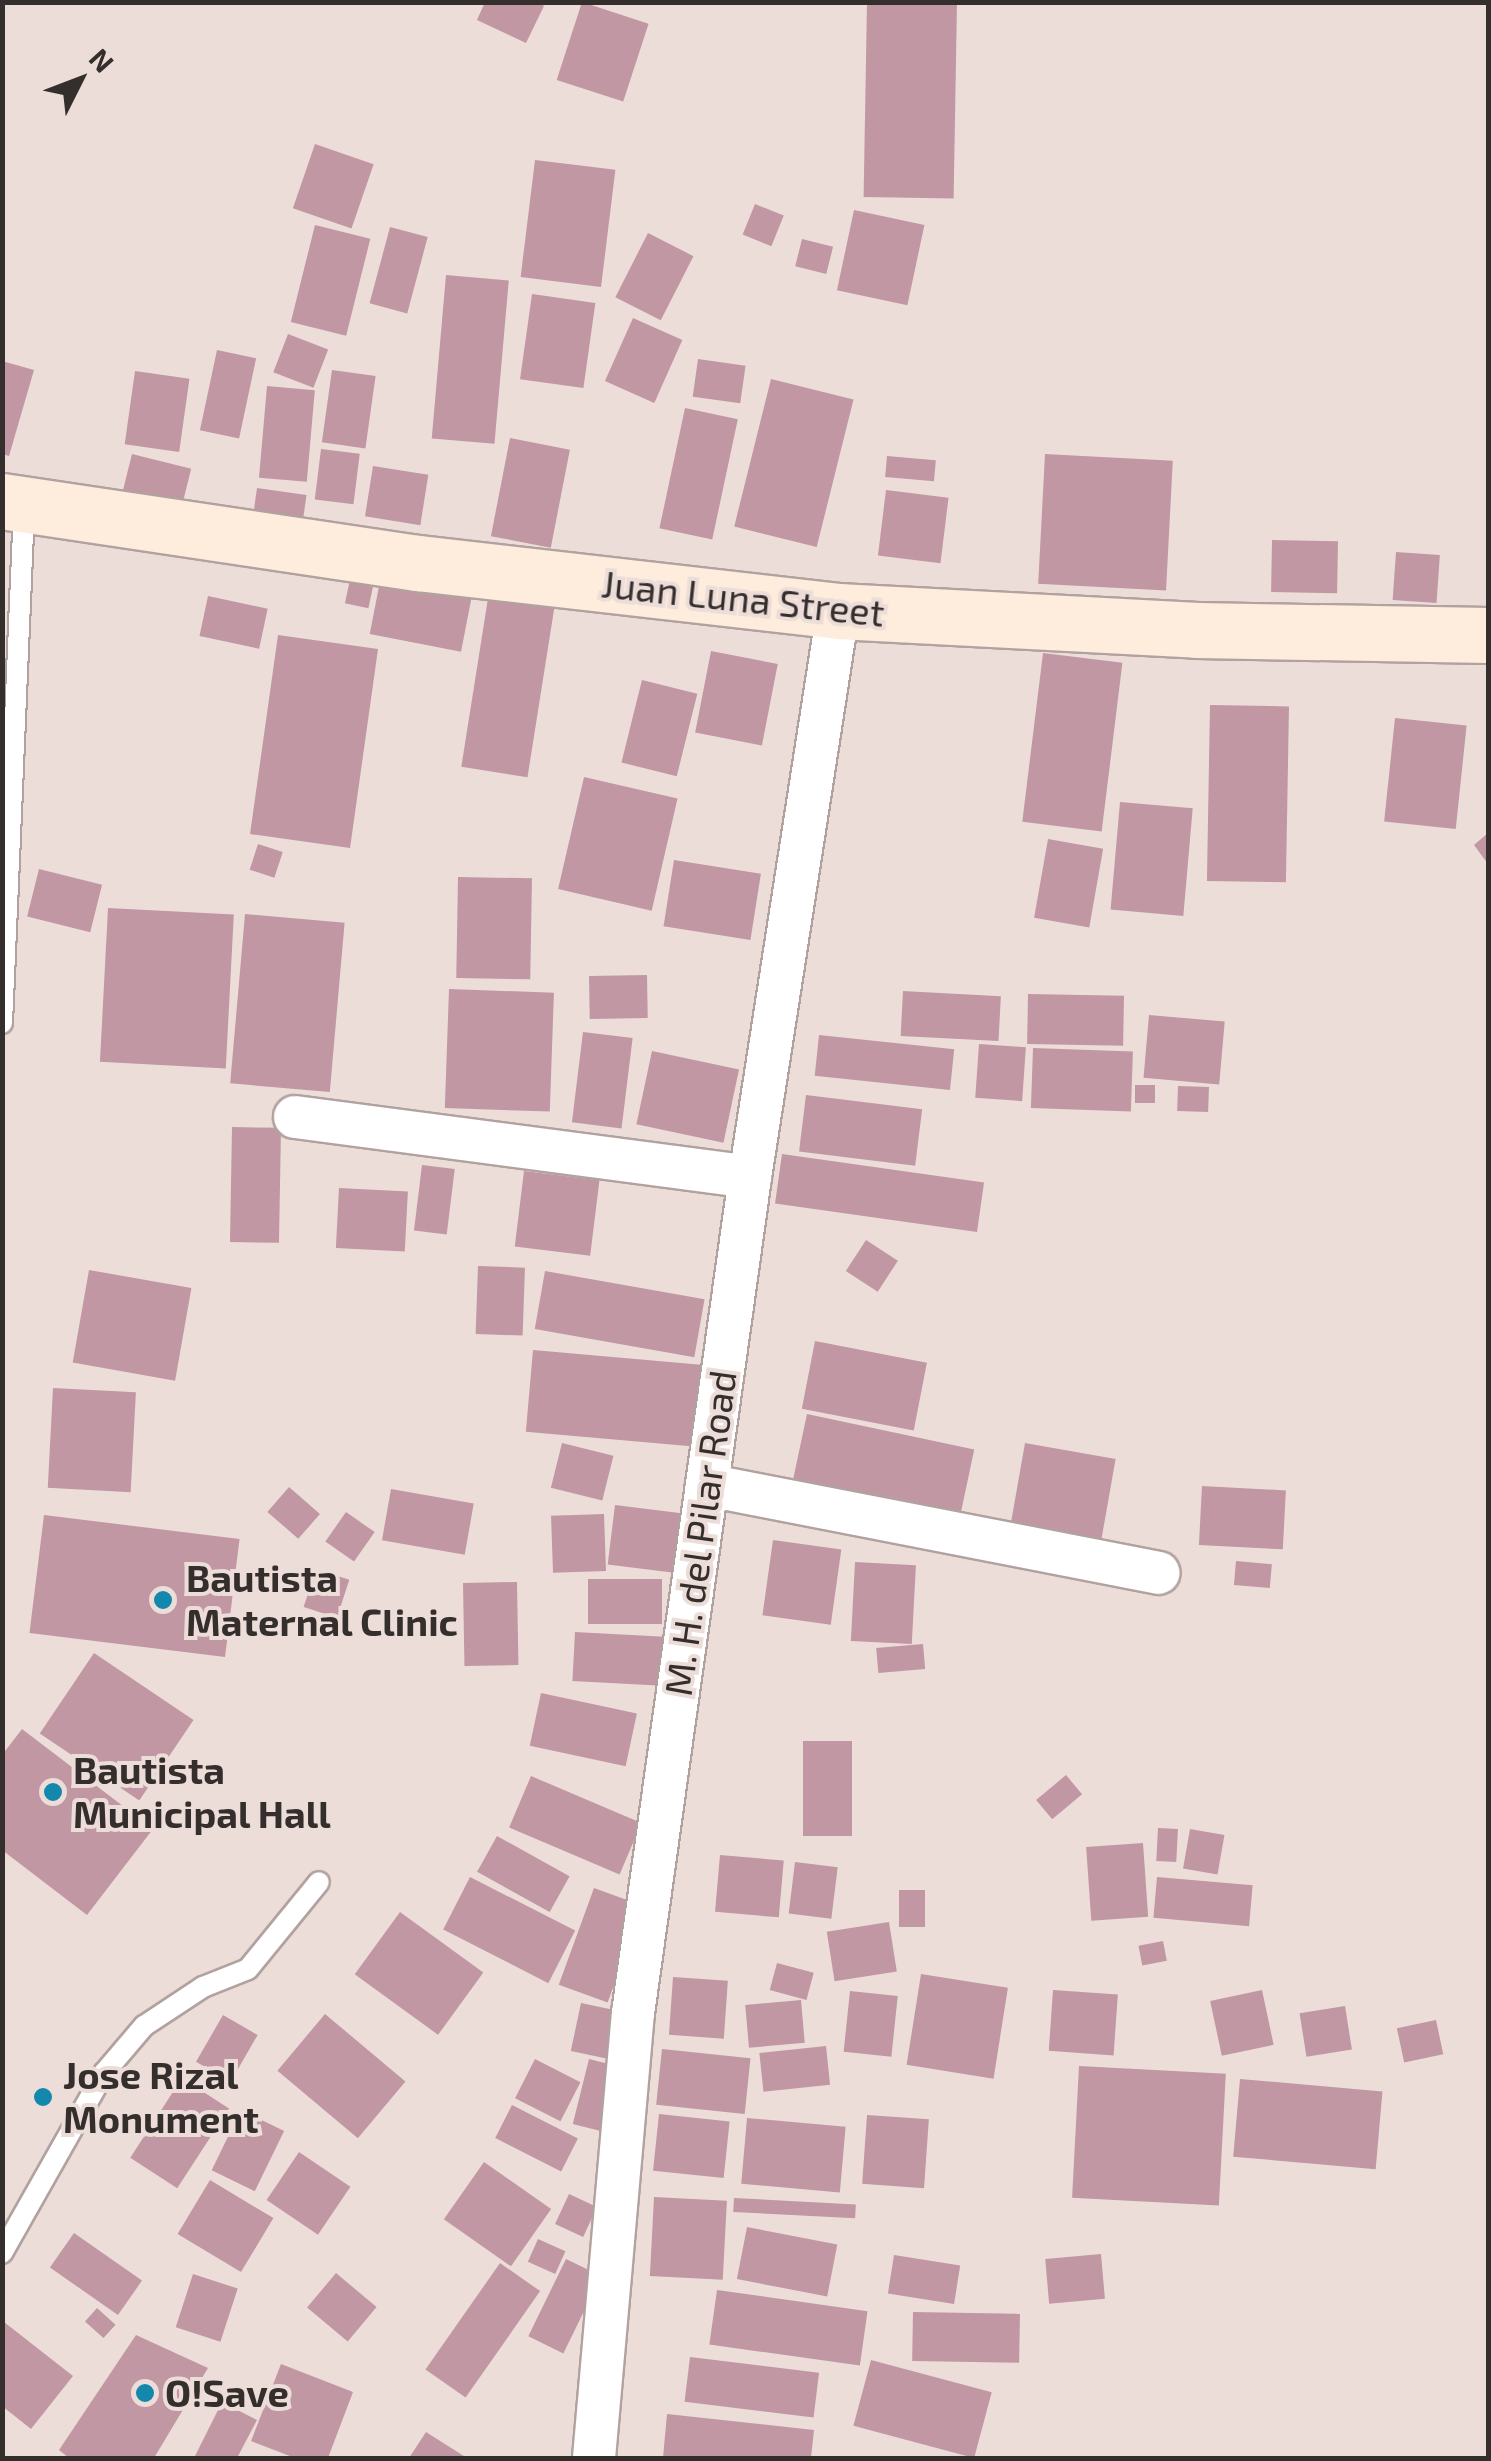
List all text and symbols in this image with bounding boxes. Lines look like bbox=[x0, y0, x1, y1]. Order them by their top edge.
north arrow bbox=[30, 30, 130, 130]
text: N bbox=[83, 41, 122, 79]
street label: Juan Luna Street bbox=[599, 560, 887, 636]
street label: M. H. del Pilar Road bbox=[654, 1366, 746, 1700]
place label: Bautista Maternal Clinic bbox=[186, 1555, 459, 1645]
marker: Bautista Maternal Clinic bbox=[150, 1587, 176, 1613]
place label: Bautista Municipal Hall bbox=[73, 1747, 331, 1836]
marker: Bautista Municipal Hall bbox=[42, 1781, 64, 1803]
place label: Jose Rizal Monument bbox=[63, 2052, 259, 2142]
marker: Jose Rizal Monument bbox=[32, 2086, 54, 2108]
place label: O!Save bbox=[165, 2370, 289, 2416]
marker: O!Save bbox=[134, 2382, 156, 2404]

